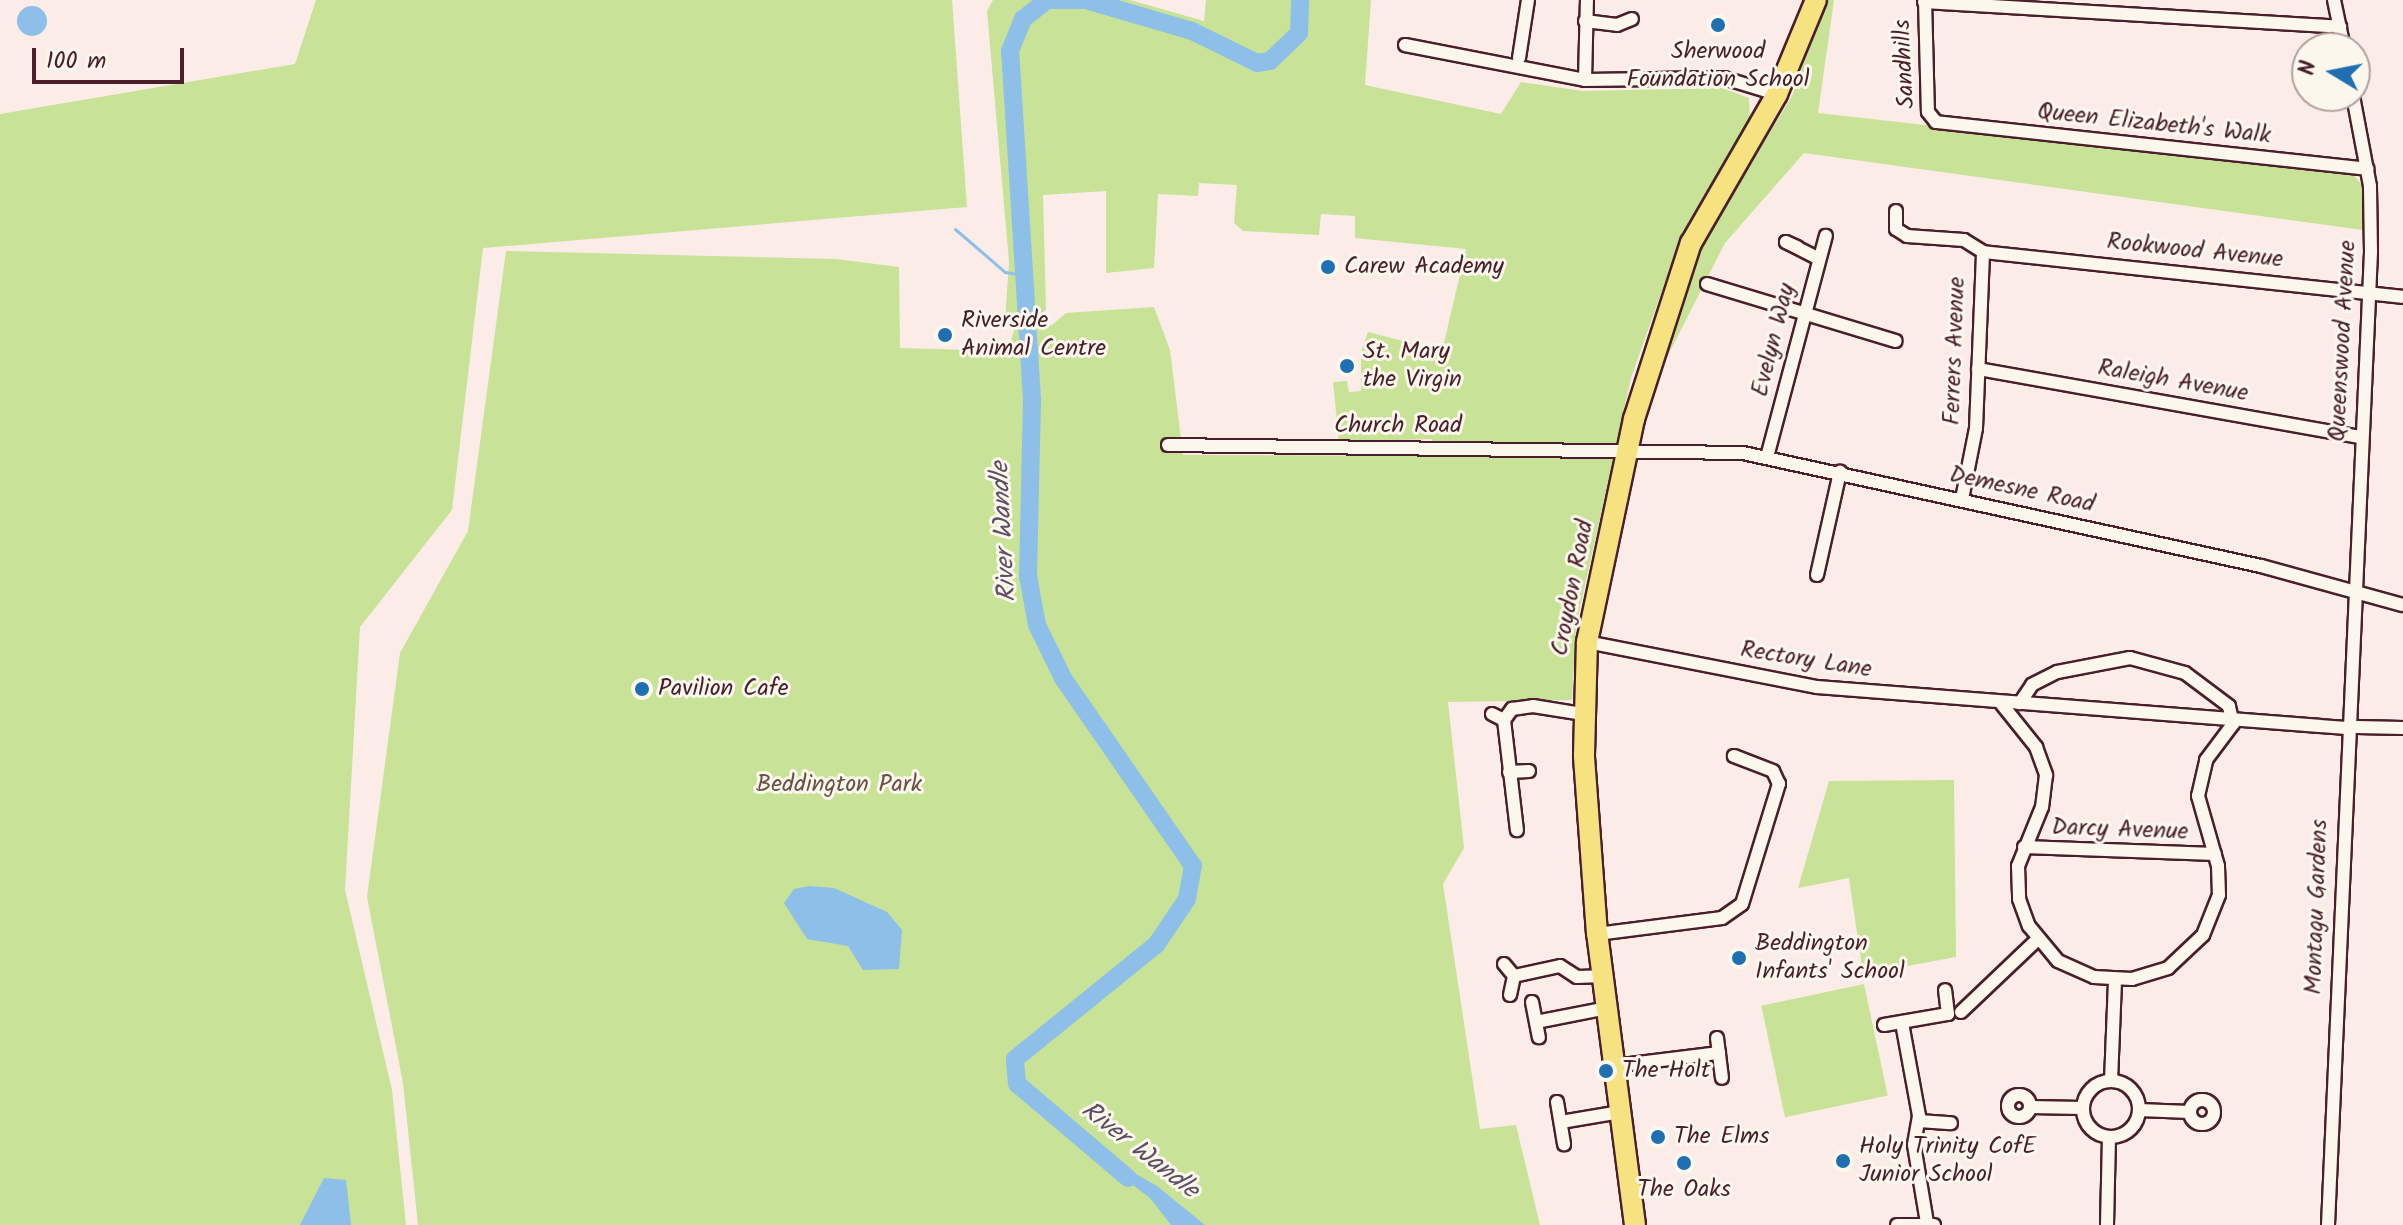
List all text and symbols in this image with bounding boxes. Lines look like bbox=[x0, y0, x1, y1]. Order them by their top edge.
marker: Sherwood Foundation School bbox=[1709, 16, 1727, 34]
street label: Sandhills bbox=[1888, 19, 1922, 109]
scale bar bbox=[36, 32, 188, 82]
north arrow bbox=[2291, 32, 2371, 112]
place label: Sherwood Foundation School bbox=[1626, 38, 1810, 94]
text: 100 m bbox=[46, 42, 106, 81]
text: N bbox=[2290, 58, 2327, 78]
street label: Queen Elizabeth's Walk bbox=[2036, 97, 2272, 151]
street label: Rookwood Avenue bbox=[2105, 227, 2285, 275]
street label: Queenswood Avenue bbox=[2323, 240, 2363, 442]
place label: Carew Academy bbox=[1344, 253, 1504, 281]
marker: Carew Academy bbox=[1319, 258, 1337, 276]
street label: Ferrers Avenue bbox=[1938, 276, 1972, 426]
street label: Evelyn Way bbox=[1746, 280, 1802, 400]
place label: Riverside Animal Centre bbox=[961, 307, 1106, 363]
marker: Riverside Animal Centre bbox=[936, 326, 954, 344]
place label: St. Mary the Virgin bbox=[1363, 338, 1462, 394]
street label: Raleigh Avenue bbox=[2096, 354, 2250, 408]
marker: St. Mary the Virgin bbox=[1338, 357, 1356, 375]
street label: Church Road bbox=[1334, 412, 1462, 440]
water label: River Wandle bbox=[986, 461, 1024, 603]
street label: Demesne Road bbox=[1947, 461, 2097, 519]
street label: Croydon Road bbox=[1546, 518, 1600, 658]
street label: Rectory Lane bbox=[1738, 635, 1874, 685]
place label: Pavilion Cafe bbox=[658, 675, 788, 703]
marker: Pavilion Cafe bbox=[633, 680, 651, 698]
park label: Beddington Park bbox=[756, 771, 922, 799]
street label: Darcy Avenue bbox=[2051, 813, 2189, 847]
street label: Montagu Gardens bbox=[2300, 819, 2334, 995]
place label: Beddington Infants' School bbox=[1755, 930, 1905, 986]
marker: Beddington Infants' School bbox=[1730, 949, 1748, 967]
place label: The Holt bbox=[1622, 1057, 1710, 1085]
marker: The Holt bbox=[1597, 1062, 1615, 1080]
water label: River Wandle bbox=[1074, 1095, 1204, 1207]
place label: The Elms bbox=[1674, 1123, 1769, 1151]
marker: The Elms bbox=[1649, 1128, 1667, 1146]
place label: Holy Trinity CofE Junior School bbox=[1859, 1133, 2036, 1189]
marker: Holy Trinity CofE Junior School bbox=[1834, 1152, 1852, 1170]
marker: The Oaks bbox=[1675, 1154, 1693, 1172]
place label: The Oaks bbox=[1637, 1176, 1731, 1204]

